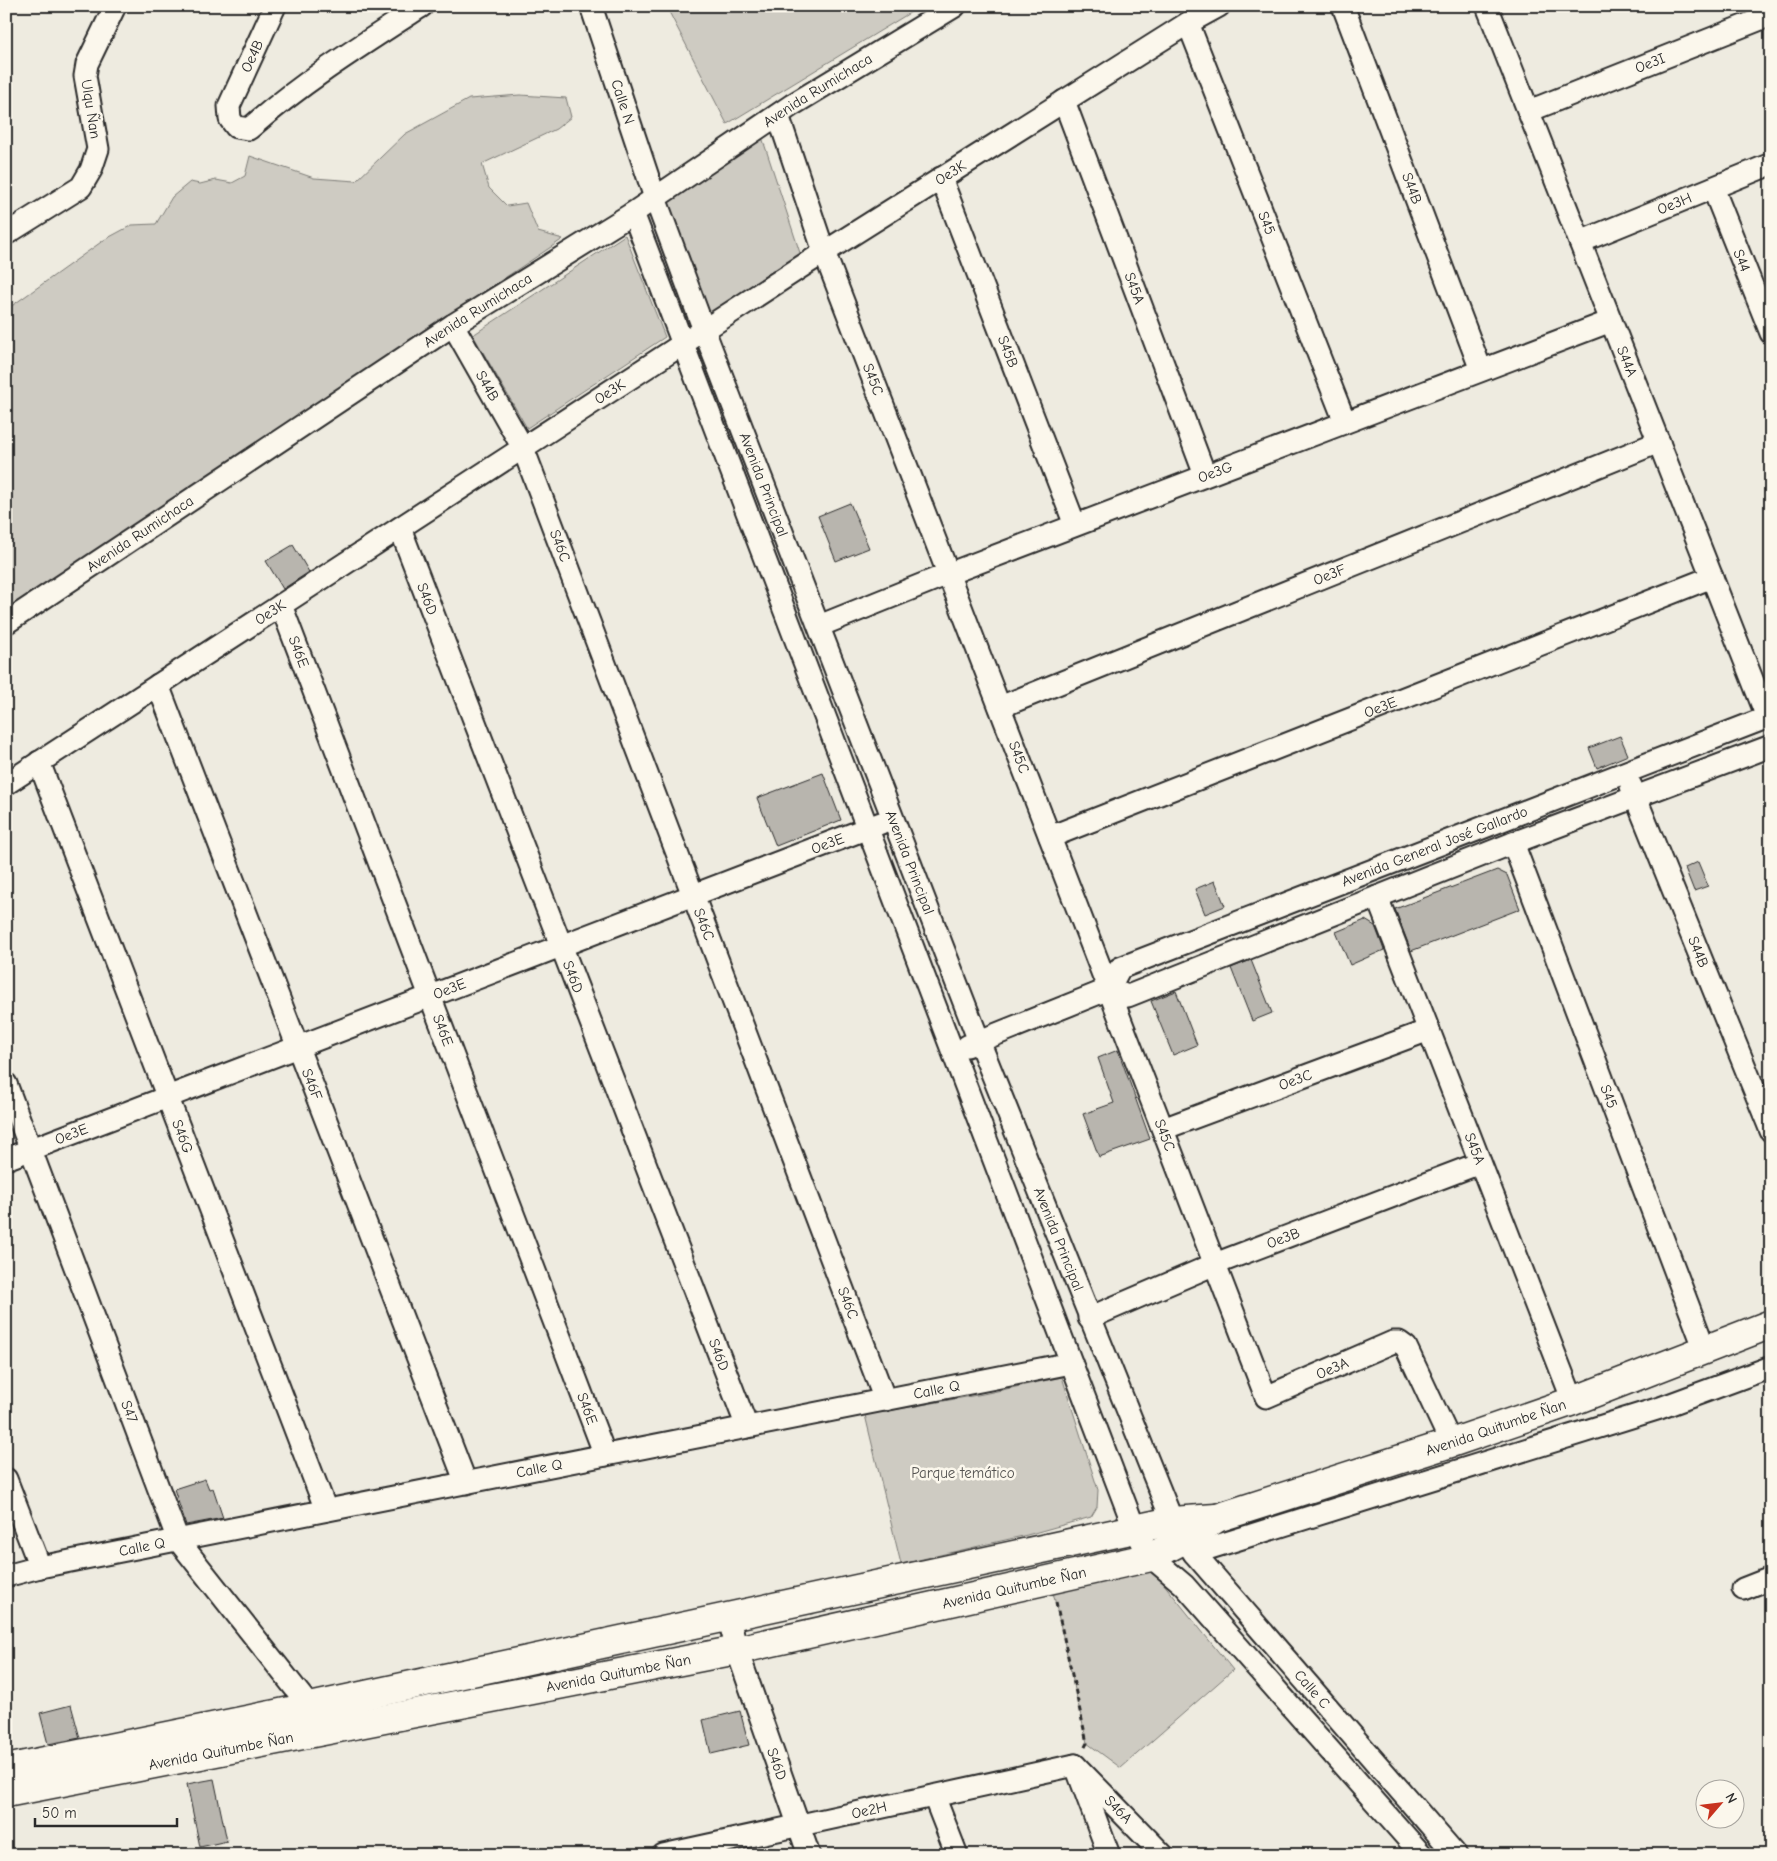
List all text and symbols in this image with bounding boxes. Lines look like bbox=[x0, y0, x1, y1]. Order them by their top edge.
street label: Oe4B bbox=[237, 37, 267, 75]
street label: Avenida Rumichaca bbox=[760, 49, 875, 131]
street label: Oe3I bbox=[1632, 49, 1668, 77]
street label: Calle N bbox=[607, 77, 639, 126]
street label: Ulqu Ñan bbox=[77, 78, 105, 140]
street label: Oe3K bbox=[932, 156, 970, 189]
street label: S44B bbox=[1398, 170, 1426, 207]
street label: Oe3H bbox=[1655, 188, 1694, 219]
street label: S45 bbox=[1254, 209, 1279, 237]
street label: S44 bbox=[1729, 246, 1755, 274]
street label: Avenida Rumichaca bbox=[420, 269, 535, 351]
street label: S45A bbox=[1120, 270, 1149, 307]
street label: S45B bbox=[994, 333, 1022, 370]
street label: S44A bbox=[1613, 343, 1641, 380]
street label: S45C bbox=[859, 361, 887, 398]
street label: S44B bbox=[472, 367, 503, 404]
street label: Oe3K bbox=[591, 375, 629, 408]
street label: Avenida Principal bbox=[736, 430, 792, 539]
street label: Oe3G bbox=[1195, 457, 1235, 487]
street label: Avenida Rumichaca bbox=[83, 492, 197, 576]
street label: S46C bbox=[546, 527, 574, 564]
street label: Oe3F bbox=[1311, 560, 1349, 589]
street label: S46D bbox=[413, 580, 442, 618]
street label: Oe3K bbox=[251, 595, 289, 629]
street label: S46E bbox=[285, 633, 313, 670]
street label: Oe3E bbox=[1361, 693, 1399, 722]
street label: S45C bbox=[1005, 739, 1033, 776]
street label: Avenida General José Gallardo bbox=[1339, 802, 1530, 890]
street label: Avenida Principal bbox=[882, 808, 938, 917]
street label: Oe3E bbox=[809, 829, 847, 858]
street label: S46C bbox=[690, 906, 718, 943]
street label: S44B bbox=[1684, 934, 1713, 970]
street label: S46D bbox=[559, 958, 588, 995]
street label: Oe3E bbox=[430, 974, 468, 1003]
street label: S46E bbox=[429, 1012, 457, 1049]
street label: Oe3C bbox=[1276, 1065, 1314, 1094]
street label: S46F bbox=[298, 1066, 326, 1103]
street label: S45 bbox=[1596, 1082, 1622, 1111]
street label: S45C bbox=[1151, 1116, 1179, 1154]
street label: S46G bbox=[168, 1117, 197, 1156]
street label: Oe3E bbox=[52, 1119, 90, 1148]
street label: S45A bbox=[1461, 1130, 1489, 1167]
street label: Avenida Principal bbox=[1030, 1184, 1088, 1294]
street label: Oe3B bbox=[1264, 1224, 1302, 1253]
street label: S46C bbox=[834, 1284, 862, 1321]
street label: S46D bbox=[705, 1336, 733, 1373]
street label: Oe3A bbox=[1313, 1353, 1351, 1383]
street label: Calle Q bbox=[912, 1376, 961, 1403]
street label: S46E bbox=[573, 1390, 602, 1427]
street label: Avenida Quitumbe Ñan bbox=[1423, 1395, 1568, 1460]
street label: S47 bbox=[117, 1398, 142, 1425]
street label: Calle Q bbox=[514, 1455, 564, 1482]
park label: Parque temático bbox=[911, 1464, 1015, 1482]
street label: Calle Q bbox=[117, 1533, 167, 1560]
street label: Avenida Quitumbe Ñan bbox=[940, 1563, 1088, 1613]
street label: Avenida Quitumbe Ñan bbox=[544, 1650, 692, 1696]
street label: Calle C bbox=[1290, 1666, 1334, 1712]
street label: Avenida Quitumbe Ñan bbox=[147, 1728, 295, 1774]
street label: S46D bbox=[763, 1745, 791, 1783]
north arrow bbox=[1694, 1778, 1744, 1828]
text: N bbox=[1721, 1790, 1741, 1806]
street label: S46A bbox=[1101, 1791, 1136, 1827]
scale bar bbox=[35, 1796, 178, 1828]
street label: Oe2H bbox=[850, 1797, 889, 1823]
text: 50 m bbox=[42, 1804, 77, 1822]

